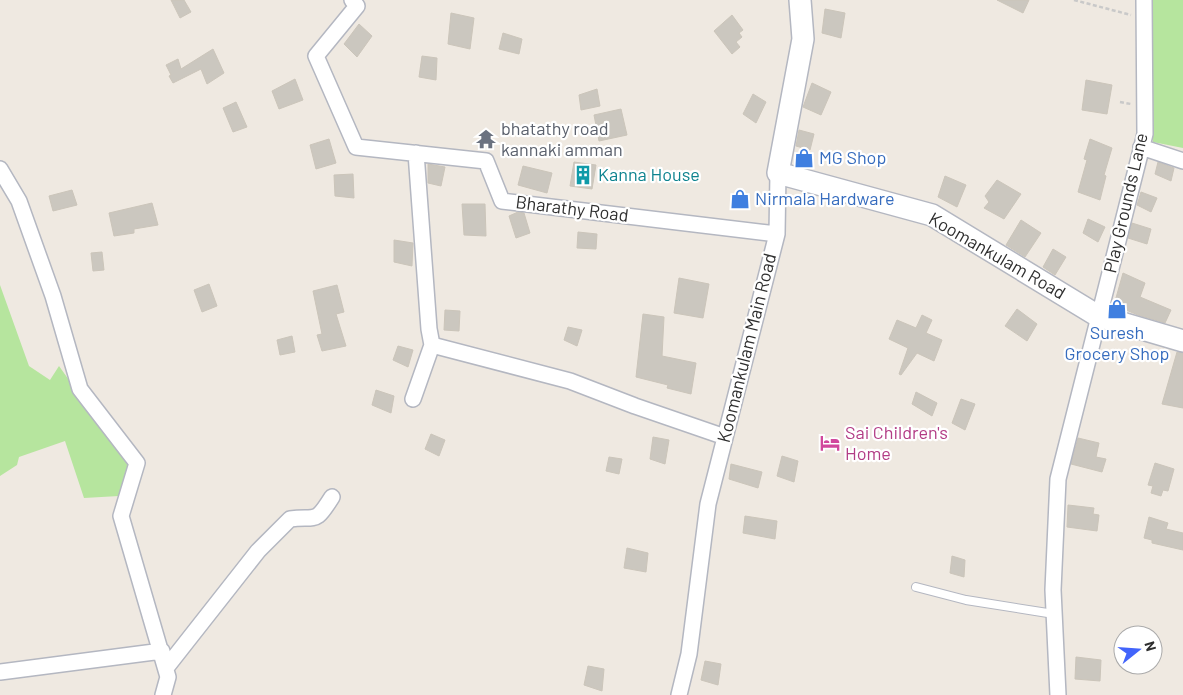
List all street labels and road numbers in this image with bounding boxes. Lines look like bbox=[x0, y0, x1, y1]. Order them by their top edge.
street label: Play Grounds Lane bbox=[1098, 131, 1152, 275]
street label: Bharathy Road bbox=[514, 190, 630, 226]
street label: Koomankulam Road bbox=[925, 207, 1070, 303]
street label: Koomankulam Main Road bbox=[712, 251, 780, 445]

